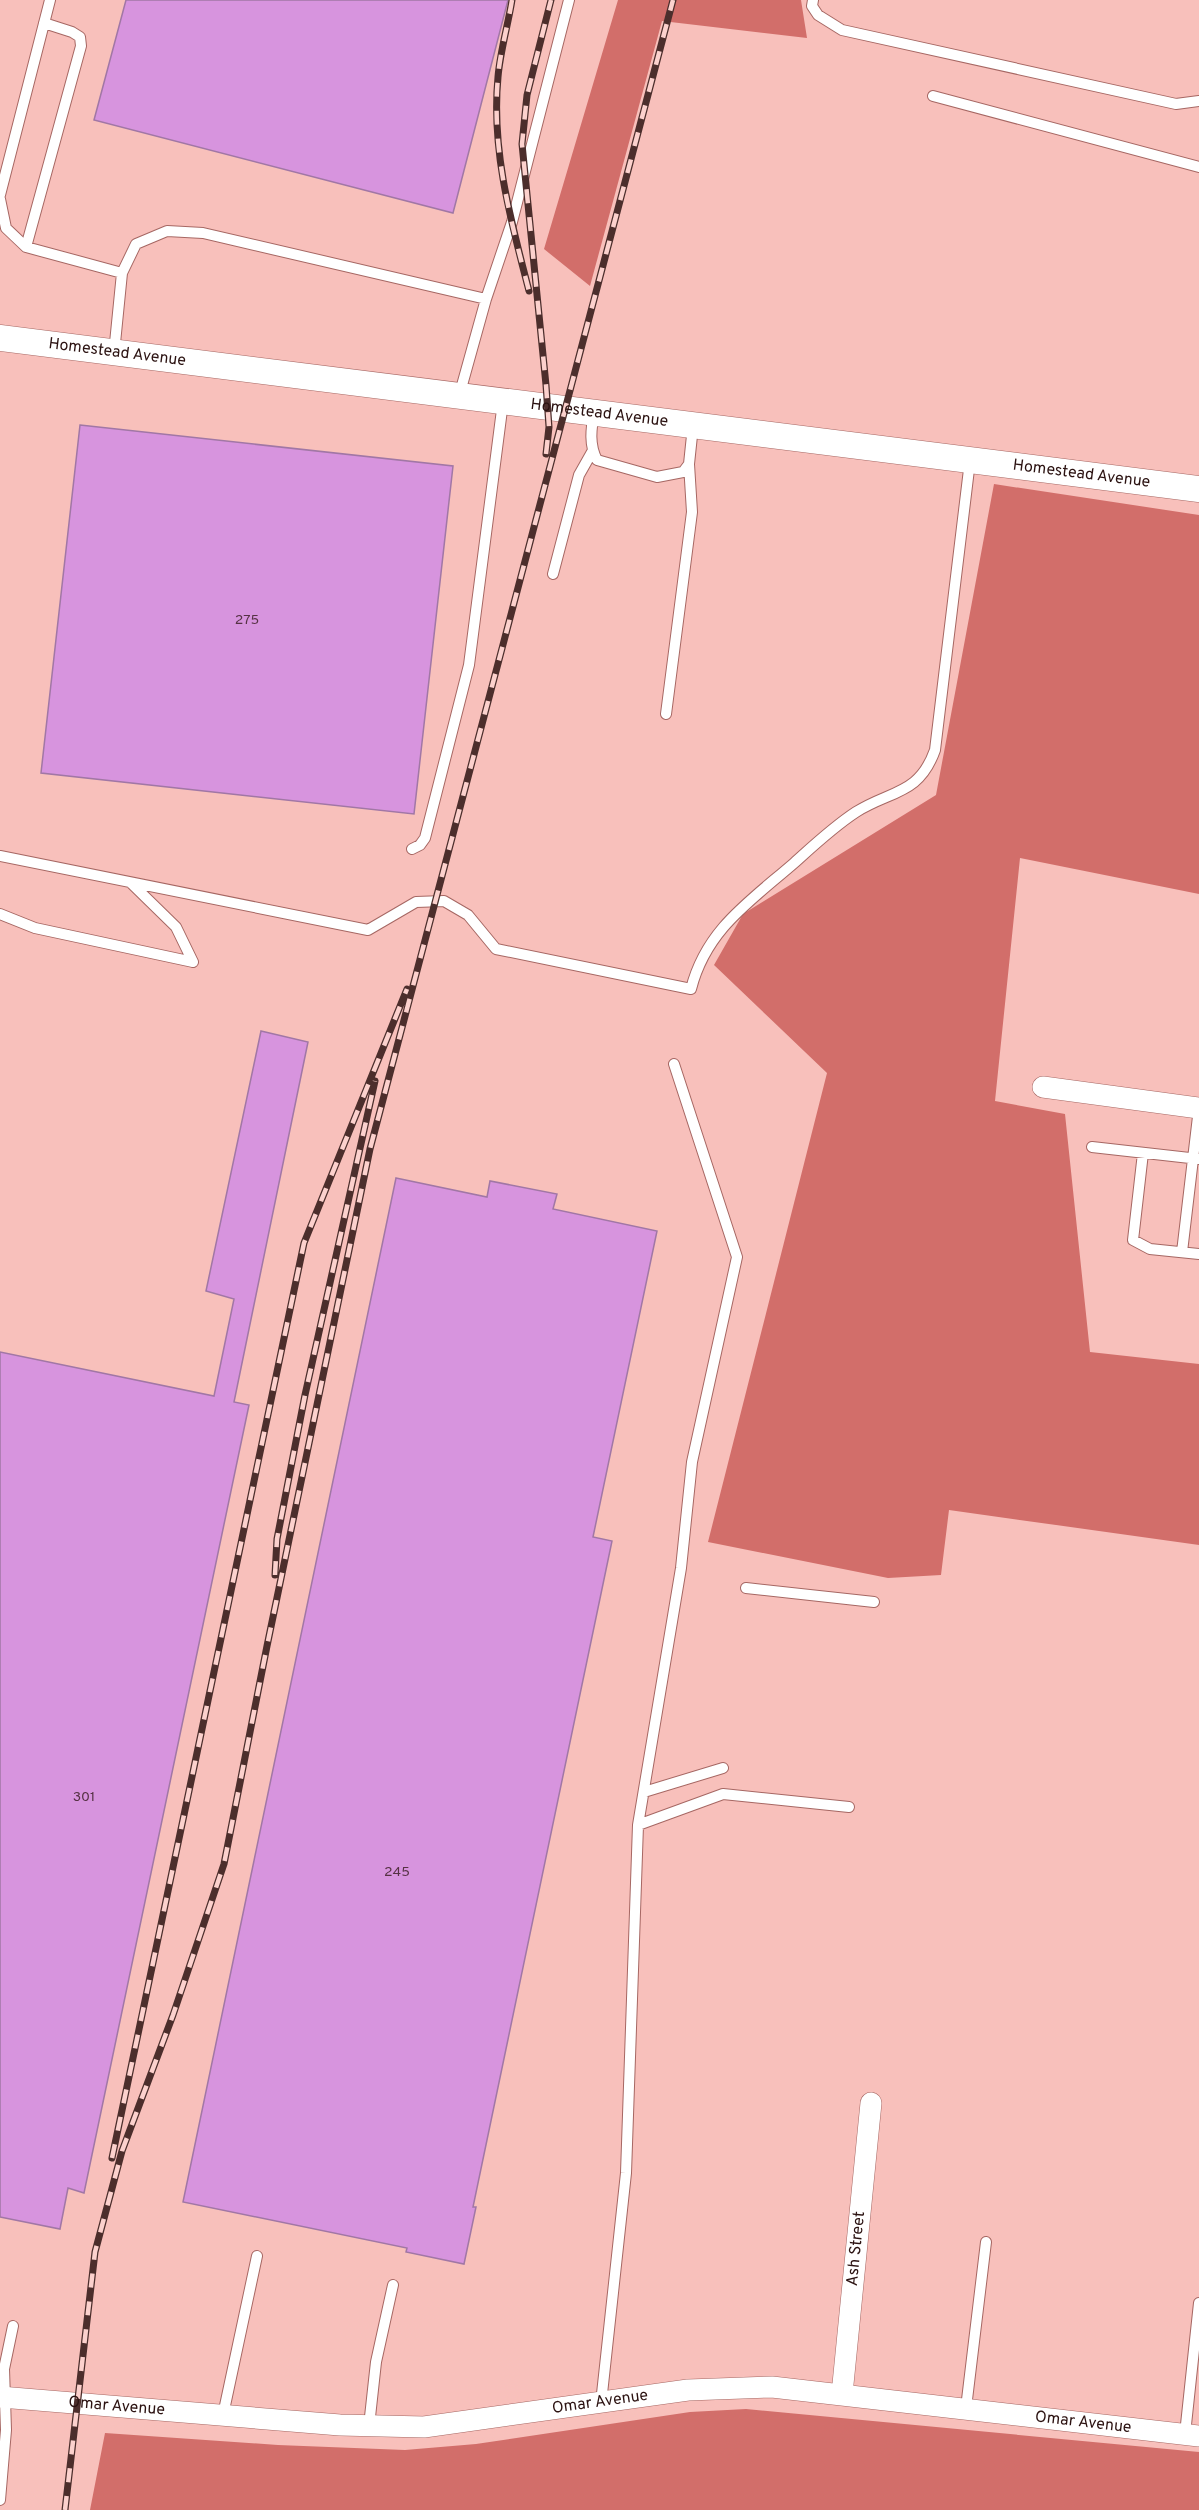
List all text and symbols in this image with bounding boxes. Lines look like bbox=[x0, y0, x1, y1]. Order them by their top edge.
street label: Homestead Avenue bbox=[47, 334, 187, 371]
street label: Homestead Avenue bbox=[529, 395, 669, 432]
street label: Homestead Avenue bbox=[1012, 456, 1151, 493]
house number: 275 bbox=[235, 612, 259, 629]
house number: 301 bbox=[73, 1789, 95, 1806]
house number: 245 bbox=[384, 1864, 410, 1881]
street label: Ash Street bbox=[843, 2210, 870, 2287]
street label: Omar Avenue bbox=[551, 2386, 649, 2419]
street label: Omar Avenue bbox=[67, 2393, 166, 2421]
street label: Omar Avenue bbox=[1034, 2407, 1132, 2438]

